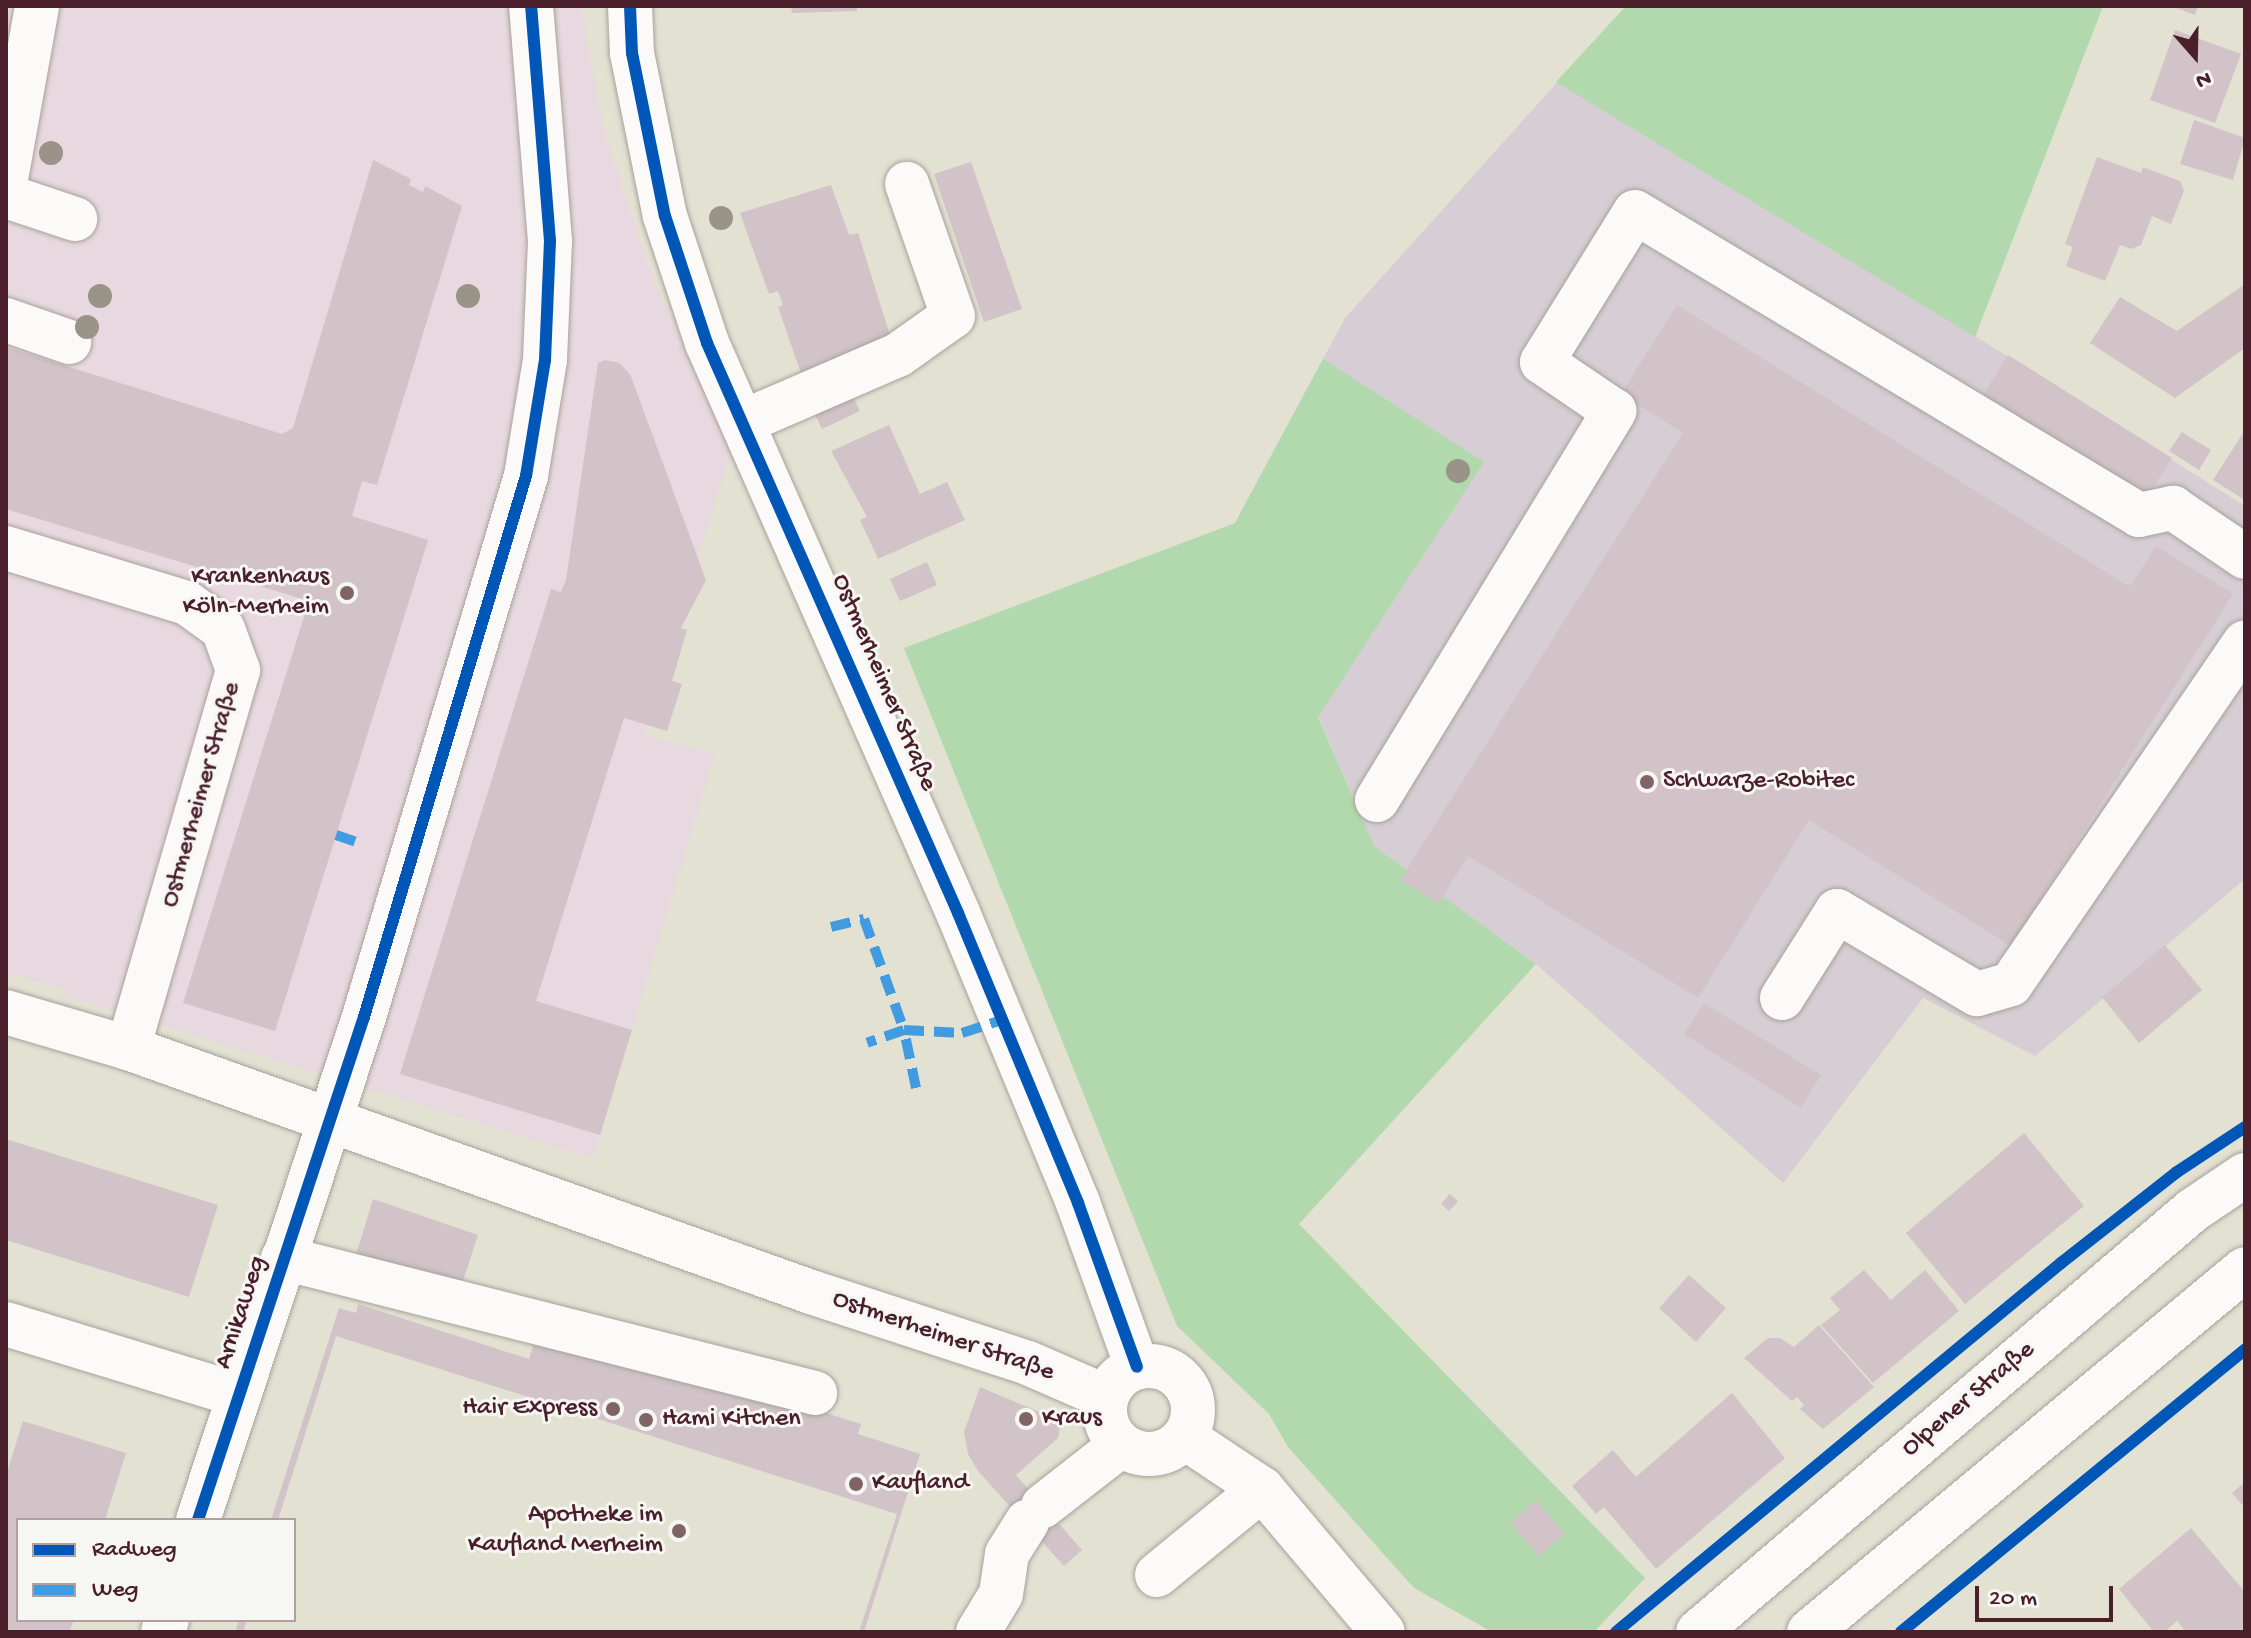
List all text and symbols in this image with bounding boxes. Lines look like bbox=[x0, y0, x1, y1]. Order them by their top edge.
north arrow bbox=[2155, 16, 2235, 96]
text: N bbox=[2192, 64, 2214, 93]
place label: Krankenhaus Köln-Merheim bbox=[183, 562, 329, 624]
street label: Ostmerheimer Straße bbox=[823, 570, 943, 796]
marker: Krankenhaus Köln-Merheim bbox=[336, 582, 358, 604]
street label: Ostmerheimer Straße bbox=[155, 679, 249, 911]
place label: Schwarze-Robitec bbox=[1663, 766, 1854, 798]
marker: Schwarze-Robitec bbox=[1638, 773, 1656, 791]
street label: Arnikaweg bbox=[209, 1253, 275, 1373]
street label: Ostmerheimer Straße bbox=[828, 1284, 1058, 1390]
street label: Olpener Straße bbox=[1896, 1335, 2042, 1465]
place label: Hair Express bbox=[462, 1393, 597, 1425]
marker: Hair Express bbox=[604, 1400, 622, 1418]
place label: Kraus bbox=[1042, 1403, 1102, 1435]
place label: Hami Kitchen bbox=[662, 1404, 801, 1436]
marker: Kraus bbox=[1017, 1410, 1035, 1428]
marker: Hami Kitchen bbox=[637, 1411, 655, 1429]
place label: Kaufland bbox=[872, 1468, 969, 1500]
marker: Kaufland bbox=[847, 1475, 865, 1493]
place label: Apotheke im Kaufland Merheim bbox=[468, 1500, 663, 1562]
legend bbox=[16, 1518, 296, 1622]
marker: Apotheke im Kaufland Merheim bbox=[670, 1522, 688, 1540]
text: Radweg bbox=[92, 1536, 177, 1565]
scale bar bbox=[1979, 1570, 2117, 1620]
text: Weg bbox=[92, 1576, 138, 1605]
text: 20 m bbox=[1989, 1585, 2037, 1614]

